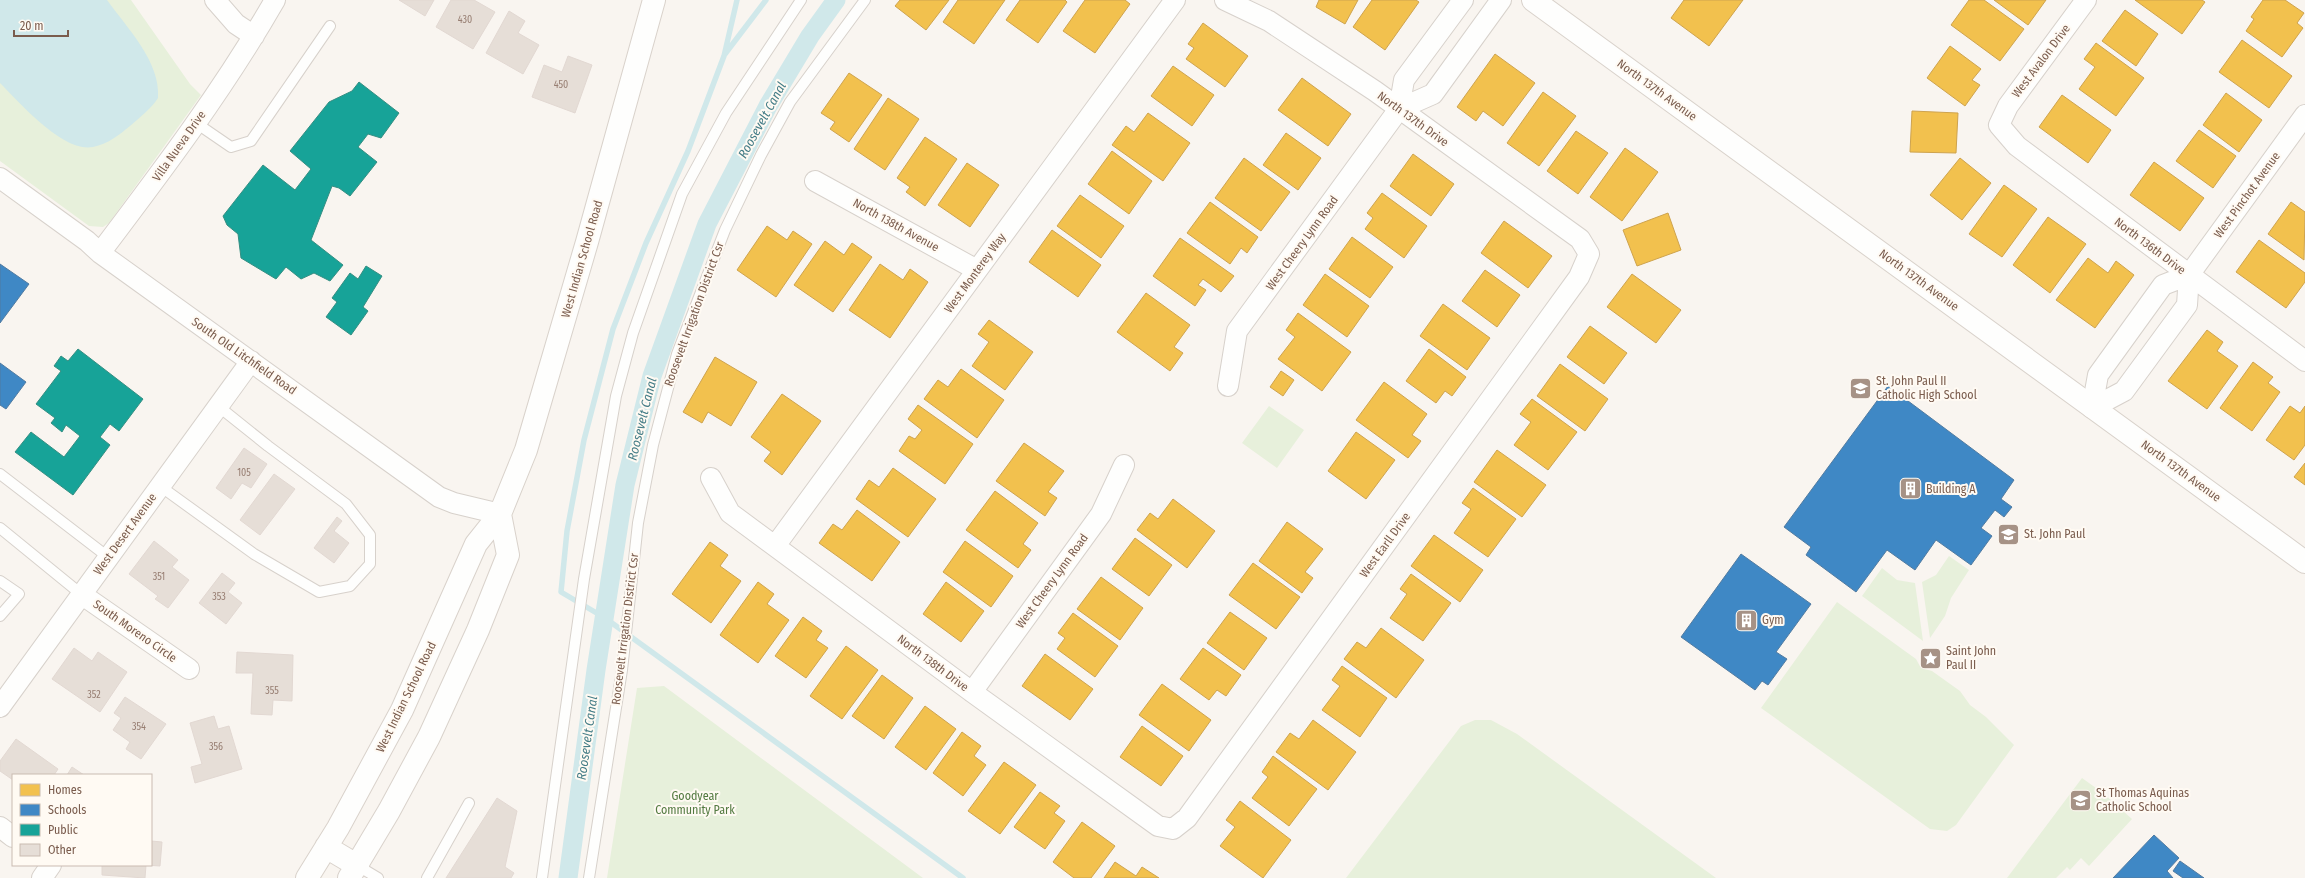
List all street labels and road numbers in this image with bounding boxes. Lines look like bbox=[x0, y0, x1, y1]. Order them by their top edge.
street label: West Avalon Drive bbox=[2009, 22, 2073, 100]
street label: North 137th Avenue bbox=[1615, 56, 1700, 124]
street label: North 137th Drive bbox=[1375, 89, 1451, 149]
street label: Villa Nueva Drive bbox=[150, 108, 209, 184]
street label: West Pinchot Avenue bbox=[2211, 149, 2283, 241]
street label: West Cheery Lynn Road bbox=[1263, 193, 1341, 293]
street label: North 138th Avenue bbox=[851, 196, 941, 254]
street label: West Indian School Road bbox=[559, 199, 605, 319]
street label: North 136th Drive bbox=[2112, 215, 2188, 277]
street label: West Monterey Way bbox=[941, 230, 1009, 316]
street label: Roosevelt Irrigation District Csr bbox=[661, 239, 727, 388]
street label: North 137th Avenue bbox=[1877, 246, 1962, 314]
street label: South Old Litchfield Road bbox=[189, 315, 299, 397]
street label: North 137th Avenue bbox=[2139, 437, 2224, 505]
street label: West Desert Avenue bbox=[91, 490, 159, 578]
street label: West Earll Drive bbox=[1357, 510, 1413, 580]
street label: West Cheery Lynn Road bbox=[1013, 531, 1091, 631]
street label: Roosevelt Irrigation District Csr bbox=[609, 552, 641, 706]
street label: South Moreno Circle bbox=[91, 597, 180, 665]
street label: North 138th Drive bbox=[895, 632, 971, 694]
street label: West Indian School Road bbox=[373, 639, 439, 755]

